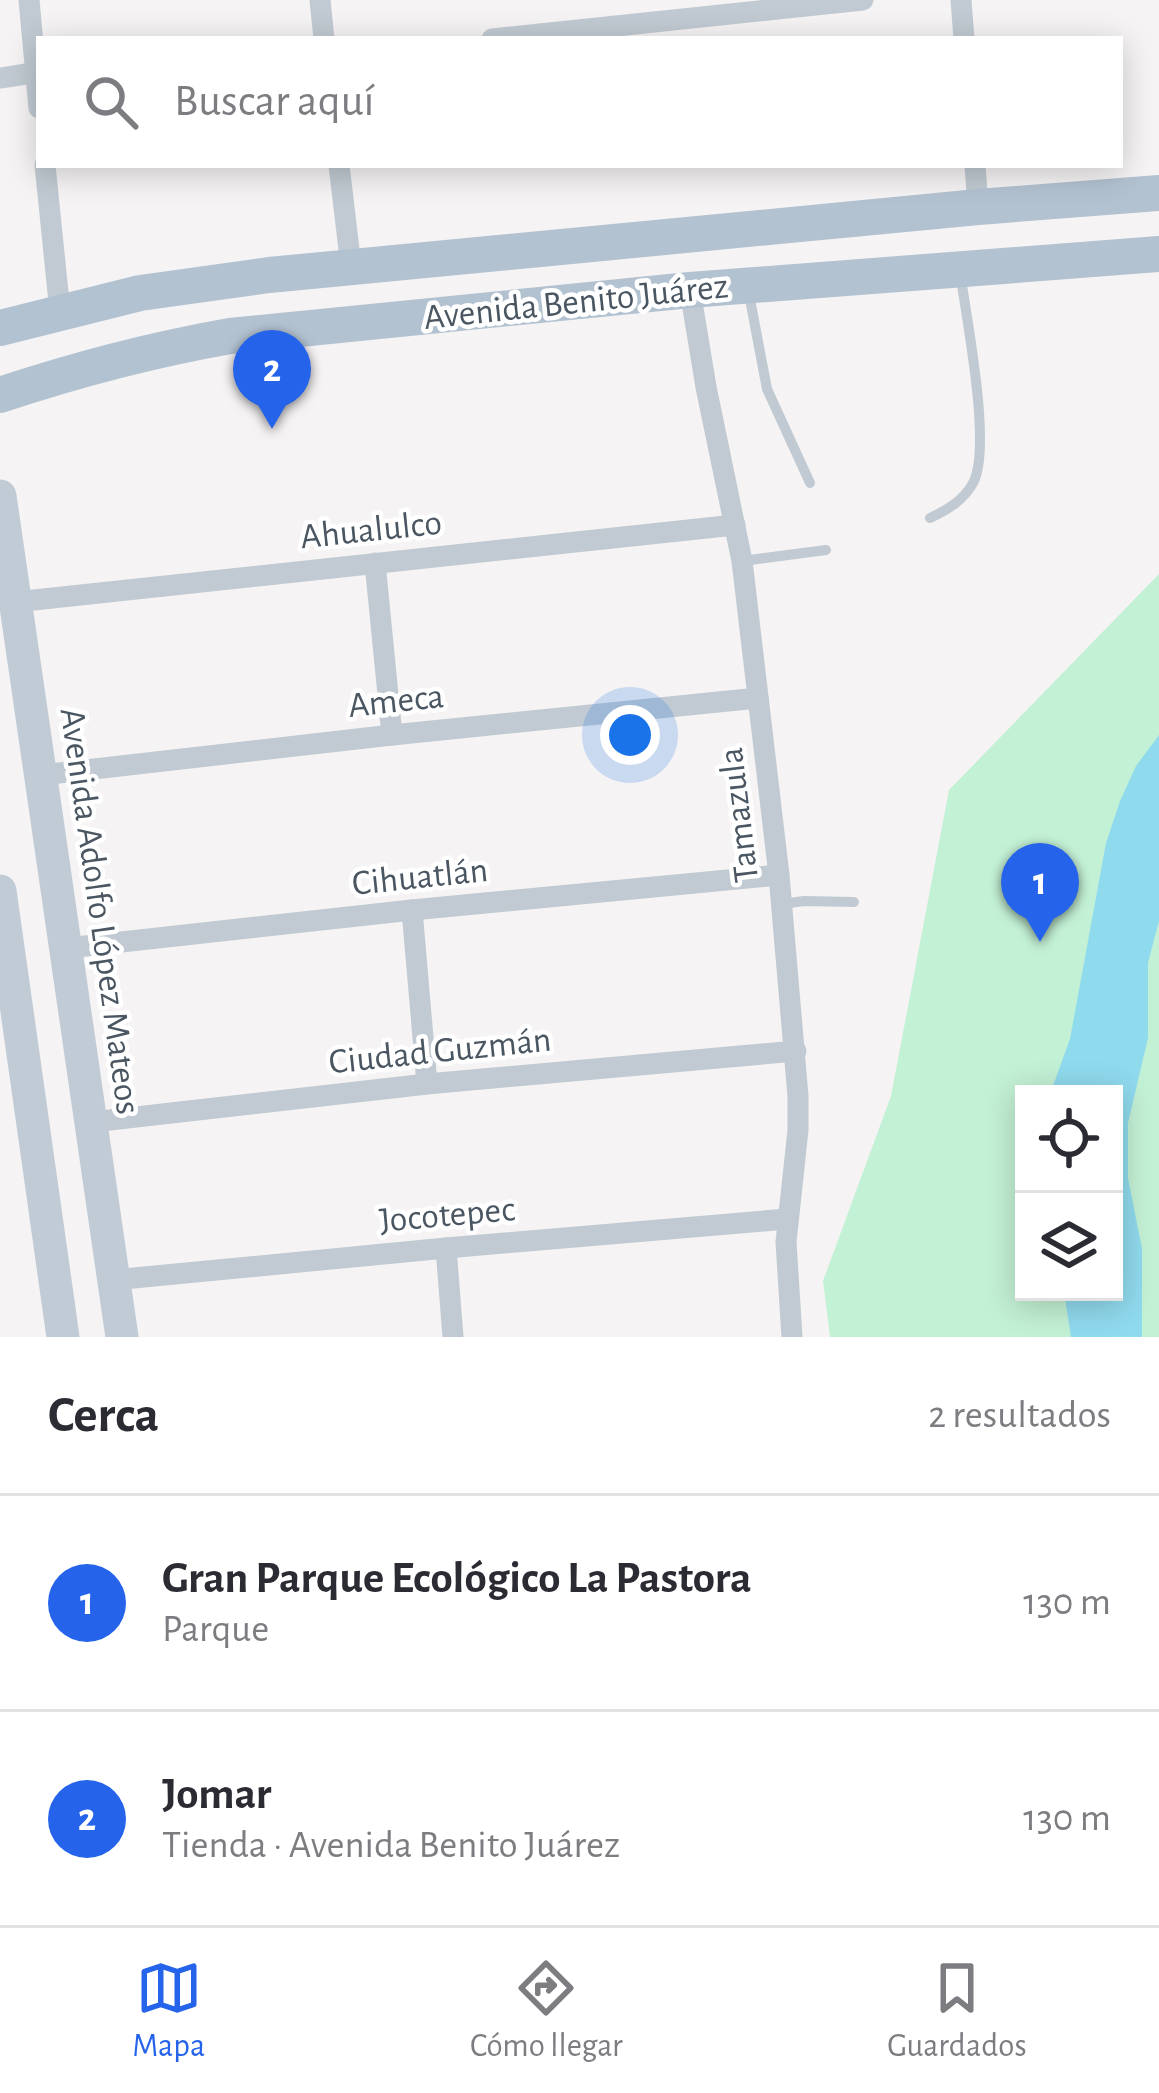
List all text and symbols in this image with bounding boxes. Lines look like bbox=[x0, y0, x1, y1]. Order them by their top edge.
search box bbox=[36, 36, 1123, 168]
icon: search bbox=[78, 69, 144, 135]
text: Buscar aquí bbox=[174, 79, 374, 124]
street label: Avenida Benito Juárez bbox=[422, 268, 730, 336]
pin: 2 bbox=[233, 330, 311, 429]
street label: Ahualulco bbox=[298, 505, 444, 555]
street label: Ameca bbox=[346, 678, 446, 724]
street label: Avenida Adolfo López Mateos bbox=[54, 705, 146, 1117]
your location bbox=[600, 705, 660, 765]
street label: Tamazula bbox=[713, 745, 765, 885]
pin: 1 bbox=[1001, 843, 1079, 942]
street label: Cihuatlán bbox=[350, 852, 490, 902]
street label: Ciudad Guzmán bbox=[327, 1021, 553, 1081]
map controls bbox=[1015, 1085, 1123, 1301]
button: locate bbox=[1015, 1085, 1123, 1193]
street label: Jocotepec bbox=[378, 1191, 516, 1239]
button: layers bbox=[1015, 1193, 1123, 1301]
text: Cerca bbox=[48, 1390, 159, 1441]
text: 2 resultados bbox=[928, 1396, 1111, 1435]
text: Gran Parque Ecológico La Pastora bbox=[162, 1556, 752, 1601]
text: 1 bbox=[80, 1583, 94, 1622]
text: 130 m bbox=[1023, 1583, 1111, 1622]
text: Parque bbox=[162, 1610, 269, 1649]
text: Jomar bbox=[162, 1772, 272, 1817]
text: 2 bbox=[78, 1799, 96, 1838]
text: 130 m bbox=[1023, 1799, 1111, 1838]
text: Tienda · Avenida Benito Juárez bbox=[162, 1826, 620, 1865]
tab: Mapa bbox=[132, 1955, 205, 2067]
tab: Cómo llegar bbox=[470, 1955, 623, 2067]
tab: Guardados bbox=[887, 1955, 1027, 2067]

